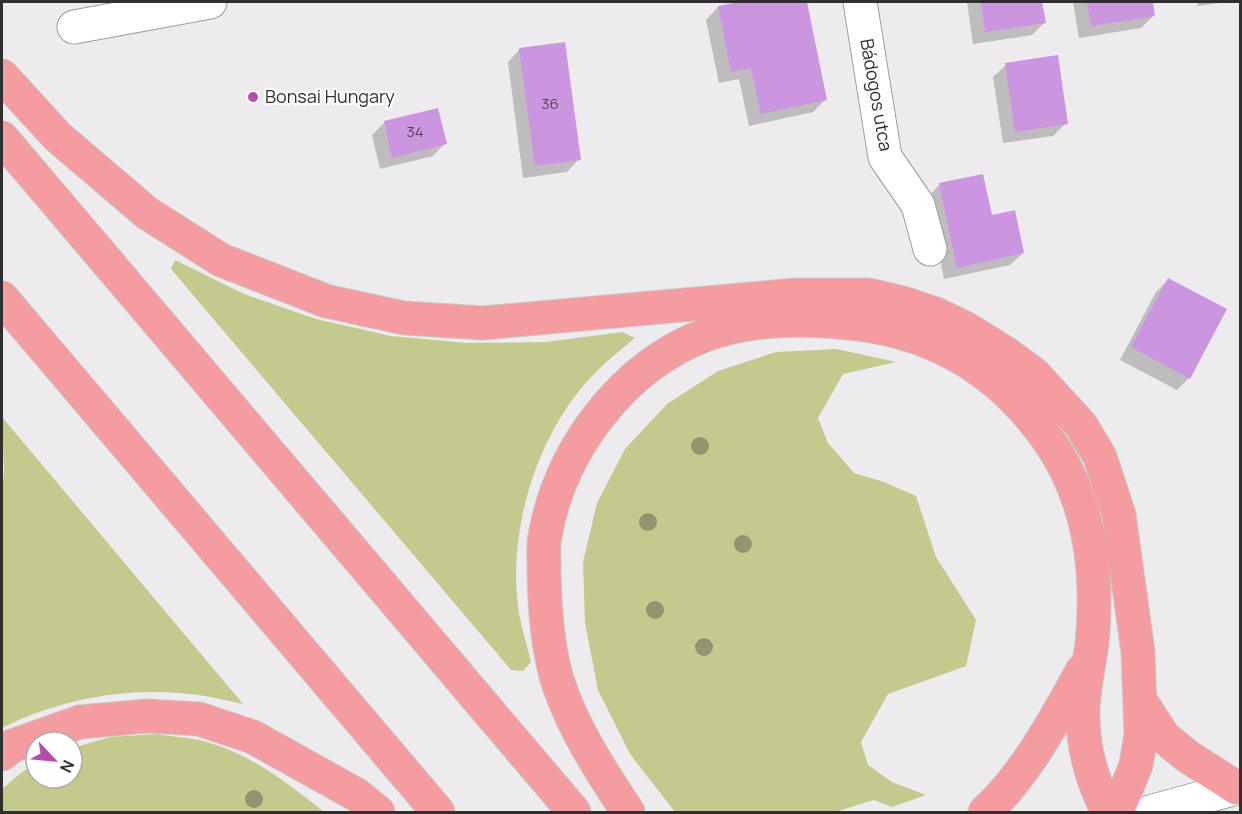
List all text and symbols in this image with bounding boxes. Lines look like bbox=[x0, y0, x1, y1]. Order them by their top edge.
street label: Bádogos utca bbox=[855, 37, 899, 153]
place label: Bonsai Hungary bbox=[265, 84, 395, 108]
marker: Bonsai Hungary bbox=[246, 90, 260, 104]
house number: 36 bbox=[541, 93, 559, 114]
house number: 34 bbox=[406, 121, 424, 142]
north arrow bbox=[24, 730, 84, 790]
text: N bbox=[55, 757, 80, 777]

